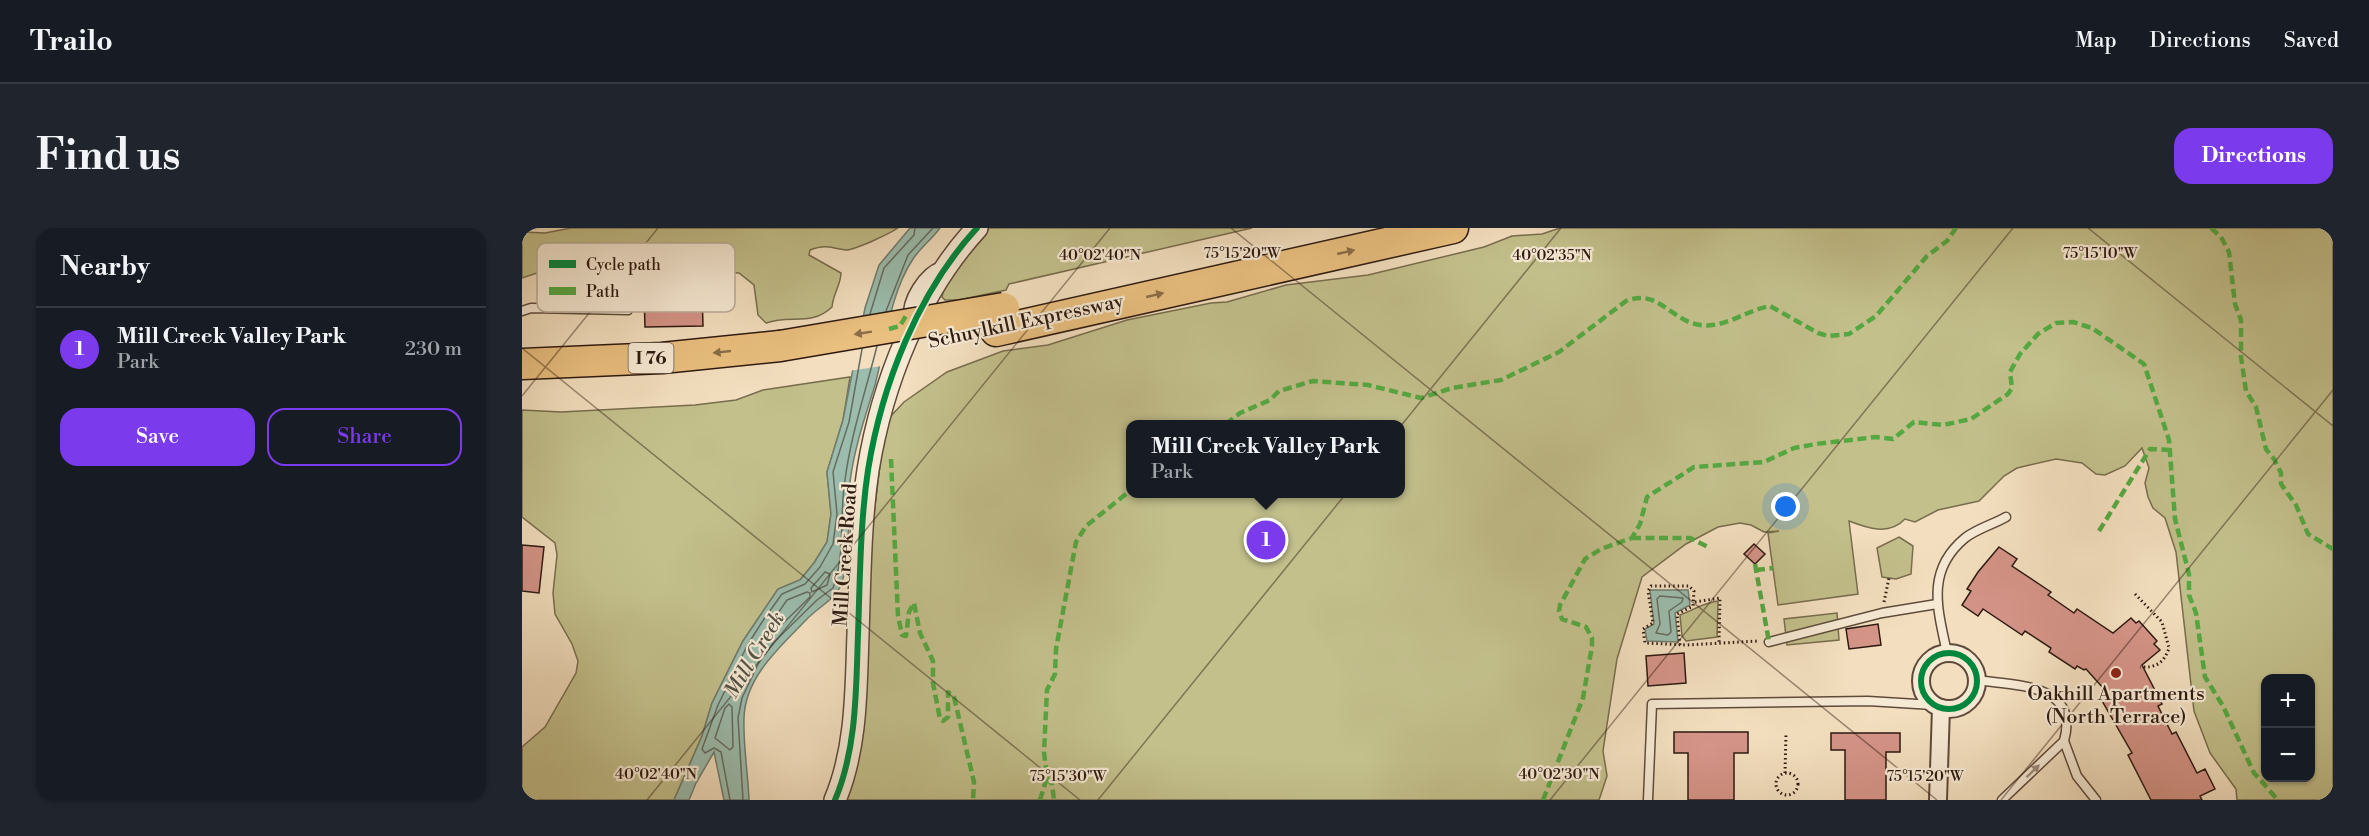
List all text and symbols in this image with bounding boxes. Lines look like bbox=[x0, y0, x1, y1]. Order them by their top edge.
text: Trailo bbox=[30, 24, 113, 59]
text: Map bbox=[2075, 28, 2117, 54]
text: Directions bbox=[2150, 28, 2251, 54]
text: Saved bbox=[2284, 28, 2339, 54]
button: Directions bbox=[2174, 128, 2333, 184]
text: Find us bbox=[36, 130, 180, 183]
legend bbox=[537, 243, 735, 312]
text: 75°15'20"W bbox=[1203, 244, 1281, 263]
text: 75°15'10"W bbox=[2063, 244, 2138, 263]
text: 40°02'40"N bbox=[1059, 246, 1141, 265]
text: 40°02'35"N bbox=[1512, 246, 1592, 265]
one-way arrow bbox=[1336, 247, 1355, 257]
text: Nearby bbox=[60, 251, 150, 283]
text: Cycle path bbox=[586, 255, 661, 275]
text: Path bbox=[586, 282, 620, 302]
street label: Schuylkill Expressway bbox=[926, 289, 1126, 355]
one-way arrow bbox=[1146, 290, 1165, 299]
text: Mill Creek Valley Park bbox=[117, 323, 346, 350]
one-way arrow bbox=[854, 329, 873, 338]
text: 1 bbox=[75, 337, 84, 362]
text: 230 m bbox=[405, 337, 462, 362]
road number: I 76 bbox=[628, 343, 674, 373]
one-way arrow bbox=[712, 347, 731, 357]
text: Park bbox=[117, 350, 159, 375]
button: Save bbox=[60, 408, 255, 466]
button: Share bbox=[267, 408, 462, 466]
popup bbox=[1126, 420, 1405, 498]
text: Mill Creek Valley Park bbox=[1151, 433, 1380, 460]
text: Park bbox=[1151, 460, 1193, 485]
street label: Mill Creek Road bbox=[829, 482, 864, 628]
your location bbox=[1771, 492, 1800, 521]
pin: 1 bbox=[1246, 518, 1286, 562]
water label: Mill Creek bbox=[719, 607, 791, 703]
marker: Oakhill Apartments (North Terrace) bbox=[2109, 666, 2123, 680]
map controls bbox=[2261, 674, 2315, 782]
button: + bbox=[2261, 674, 2315, 728]
place label: Oakhill Apartments (North Terrace) bbox=[2027, 682, 2205, 730]
button: − bbox=[2261, 728, 2315, 782]
one-way arrow bbox=[2025, 764, 2039, 778]
text: 40°02'40"N bbox=[615, 765, 697, 784]
text: 40°02'30"N bbox=[1518, 765, 1600, 784]
text: 75°15'30"W bbox=[1030, 767, 1107, 786]
text: 75°15'20"W bbox=[1886, 767, 1964, 786]

